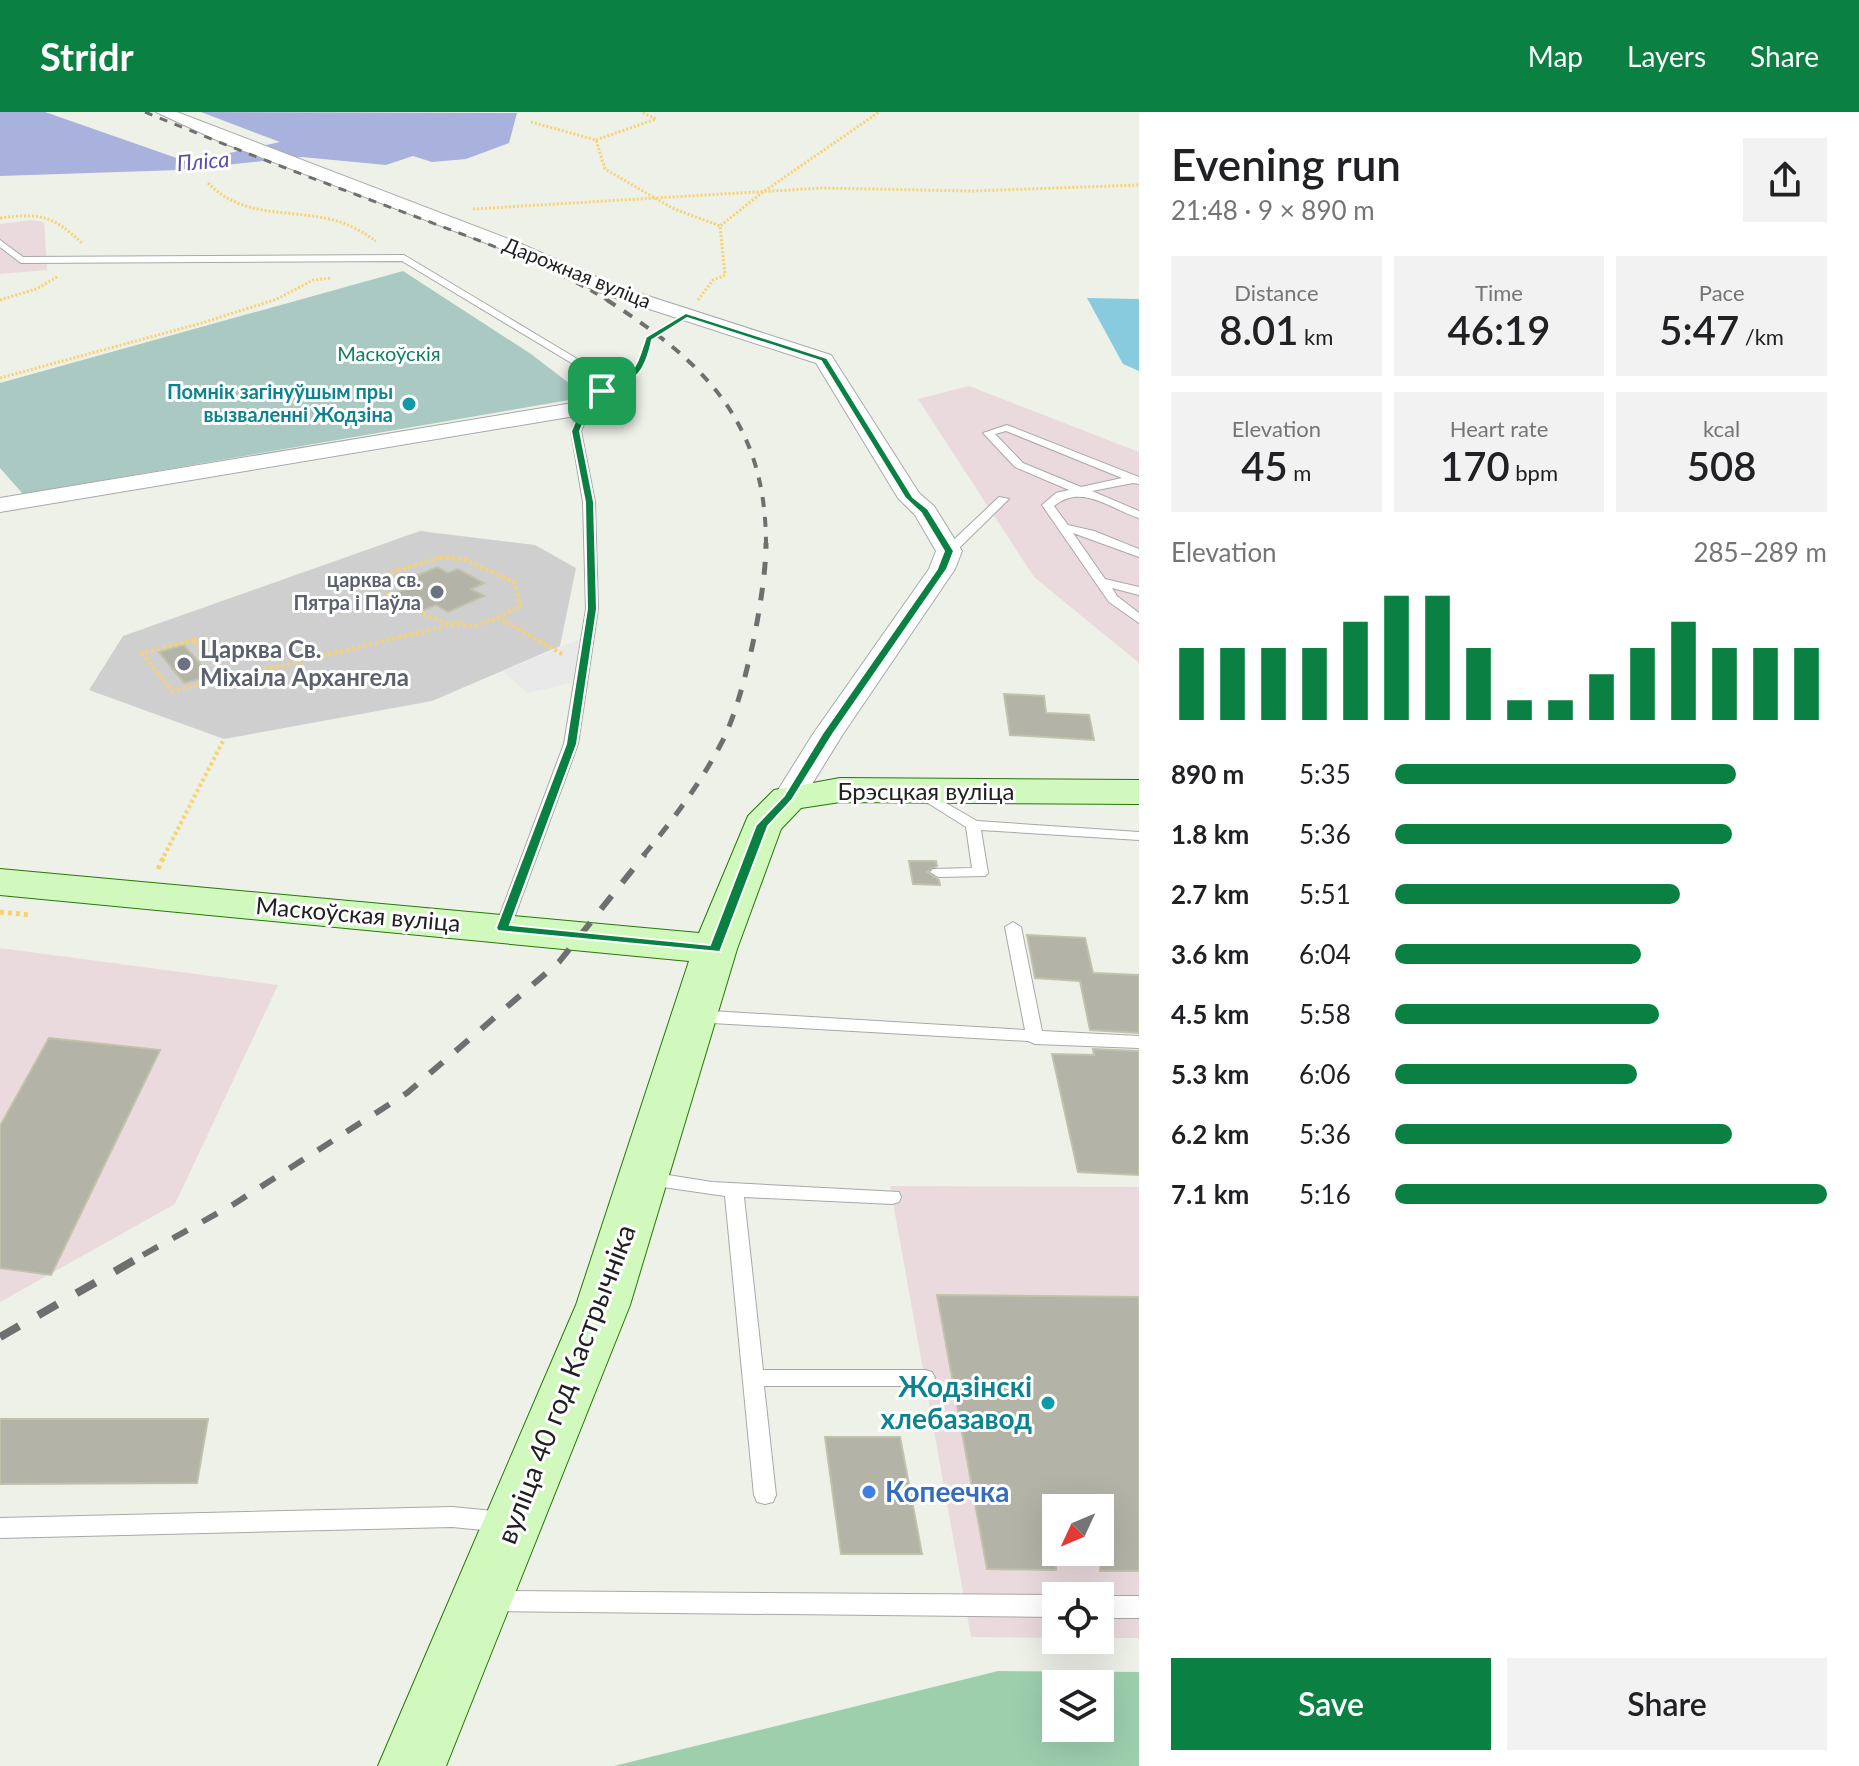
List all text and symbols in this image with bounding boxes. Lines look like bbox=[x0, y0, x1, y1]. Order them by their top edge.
text: Stridr bbox=[40, 33, 134, 79]
text: Map bbox=[1528, 39, 1583, 73]
text: Layers bbox=[1627, 39, 1706, 73]
text: Share bbox=[1750, 39, 1819, 73]
text: Evening run bbox=[1171, 138, 1401, 190]
button: share bbox=[1743, 138, 1827, 222]
water label: Пліса bbox=[176, 145, 230, 176]
text: 21:48 · 9 × 890 m bbox=[1171, 194, 1375, 226]
street label: Дарожная вуліца bbox=[500, 231, 655, 313]
text: Distance bbox=[1234, 279, 1319, 306]
text: Time bbox=[1475, 279, 1523, 306]
text: Pace bbox=[1699, 279, 1745, 306]
text: 8.01 bbox=[1219, 306, 1298, 354]
text: 46:19 bbox=[1448, 306, 1550, 354]
text: 5:47 bbox=[1659, 306, 1739, 354]
text: km bbox=[1298, 323, 1333, 350]
text: /km bbox=[1739, 323, 1784, 350]
park label: Маскоўскія bbox=[337, 341, 441, 365]
pin bbox=[568, 357, 636, 425]
icon: arrive bbox=[580, 369, 624, 413]
place label: Помнік загінуўшым пры вызваленні Жодзіна bbox=[167, 379, 393, 426]
marker: Помнік загінуўшым пры вызваленні Жодзіна bbox=[400, 395, 418, 413]
text: Elevation bbox=[1232, 415, 1321, 442]
text: Heart rate bbox=[1450, 415, 1548, 442]
text: kcal bbox=[1703, 415, 1740, 442]
text: 45 bbox=[1241, 442, 1288, 490]
text: 170 bbox=[1440, 442, 1510, 490]
text: 508 bbox=[1687, 442, 1756, 490]
text: m bbox=[1288, 459, 1311, 486]
text: bpm bbox=[1510, 459, 1558, 486]
text: Elevation bbox=[1171, 536, 1277, 568]
text: 285–289 m bbox=[1693, 536, 1827, 568]
place label: царква св. Пятра і Паўла bbox=[293, 567, 421, 614]
marker: царква св. Пятра і Паўла bbox=[428, 583, 446, 601]
place label: Царква Св. Міхаіла Архангела bbox=[200, 634, 409, 691]
marker: Царква Св. Міхаіла Архангела bbox=[175, 655, 193, 673]
text: 890 m bbox=[1171, 758, 1244, 790]
text: 5:35 bbox=[1299, 758, 1351, 790]
street label: Брэсцкая вуліца bbox=[838, 776, 1014, 805]
text: 1.8 km bbox=[1171, 818, 1249, 850]
text: 5:36 bbox=[1299, 818, 1351, 850]
text: 2.7 km bbox=[1171, 878, 1249, 910]
text: 5:51 bbox=[1299, 878, 1351, 910]
street label: Маскоўская вуліца bbox=[255, 890, 462, 937]
text: 3.6 km bbox=[1171, 938, 1249, 970]
text: 6:04 bbox=[1299, 938, 1351, 970]
text: 4.5 km bbox=[1171, 998, 1249, 1030]
text: 5:58 bbox=[1299, 998, 1351, 1030]
text: 5.3 km bbox=[1171, 1058, 1249, 1090]
text: 6:06 bbox=[1299, 1058, 1351, 1090]
text: 6.2 km bbox=[1171, 1118, 1249, 1150]
text: 5:36 bbox=[1299, 1118, 1351, 1150]
text: 7.1 km bbox=[1171, 1178, 1249, 1210]
text: 5:16 bbox=[1299, 1178, 1351, 1210]
street label: вуліца 40 год Кастрычніка bbox=[488, 1219, 642, 1548]
place label: Жодзінскі хлебазавод bbox=[881, 1369, 1032, 1435]
marker: Жодзінскі хлебазавод bbox=[1039, 1394, 1057, 1412]
place label: Копеечка bbox=[885, 1474, 1010, 1508]
marker: Копеечка bbox=[860, 1483, 878, 1501]
north arrow bbox=[1042, 1494, 1114, 1566]
map controls bbox=[1042, 1494, 1114, 1742]
button: locate bbox=[1042, 1582, 1114, 1654]
button: Save bbox=[1171, 1658, 1491, 1750]
button: Share bbox=[1507, 1658, 1827, 1750]
button: layers bbox=[1042, 1670, 1114, 1742]

